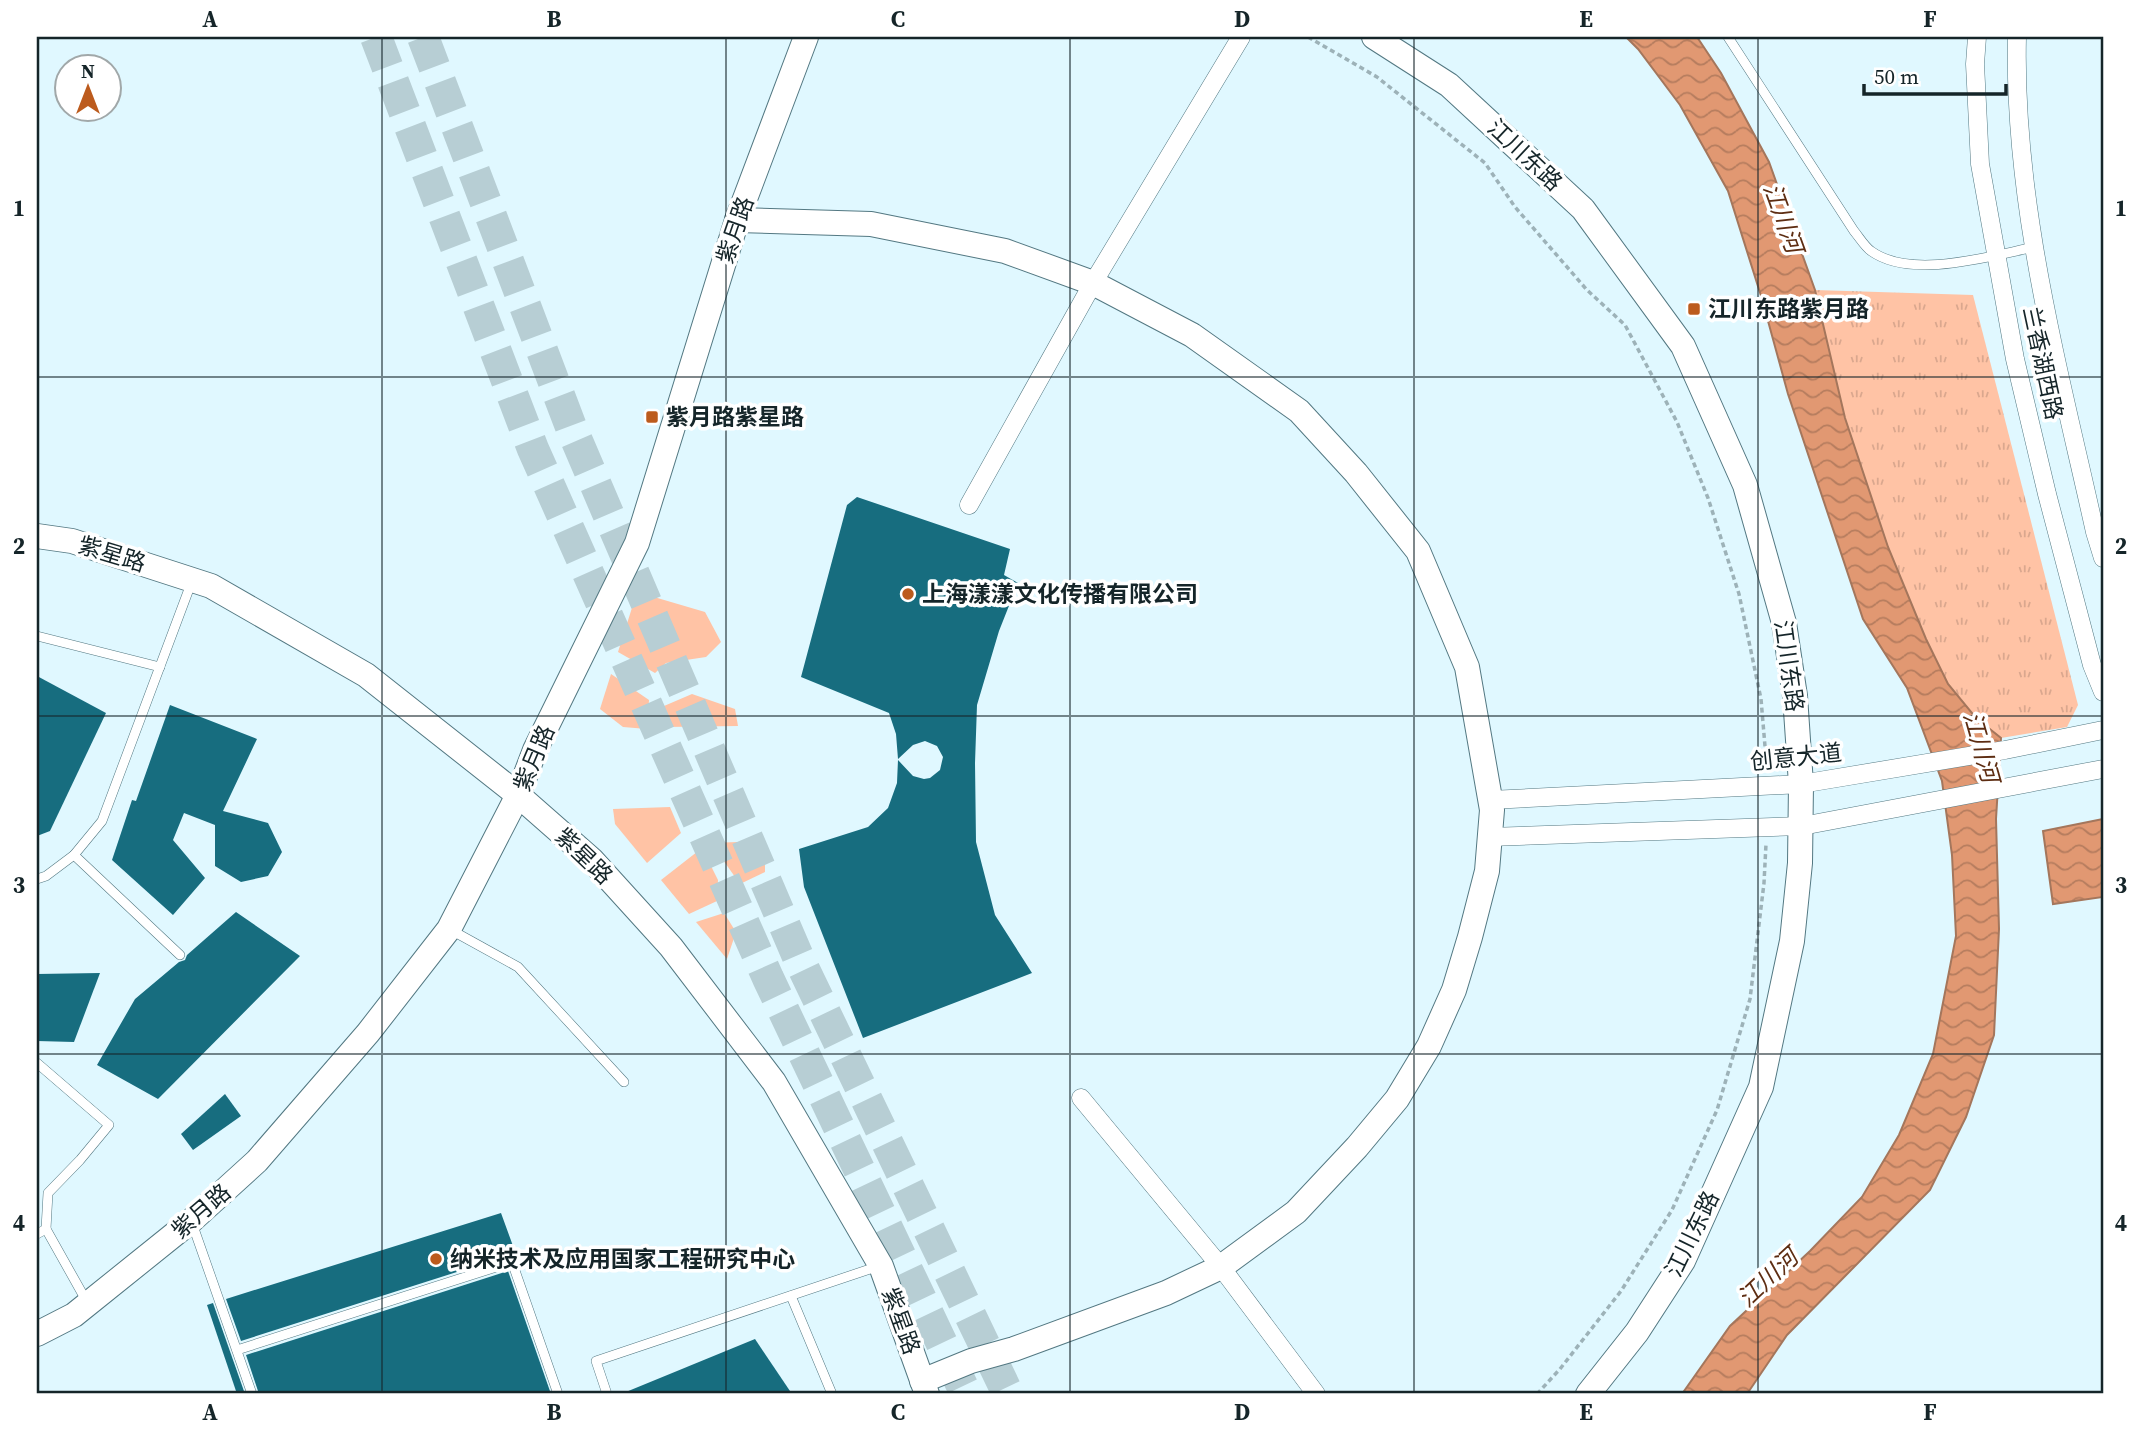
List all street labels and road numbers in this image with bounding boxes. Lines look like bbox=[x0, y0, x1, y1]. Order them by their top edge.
street label: 江川东路 bbox=[1480, 112, 1570, 198]
street label: 紫月路 bbox=[709, 192, 761, 268]
street label: 兰香湖西路 bbox=[2015, 303, 2071, 423]
street label: 紫星路 bbox=[74, 529, 150, 579]
street label: 江川东路 bbox=[1767, 618, 1811, 714]
street label: 紫月路 bbox=[506, 720, 562, 796]
street label: 创意大道 bbox=[1749, 736, 1843, 778]
street label: 紫星路 bbox=[548, 821, 620, 891]
street label: 紫月路 bbox=[164, 1176, 238, 1246]
street label: 江川东路 bbox=[1657, 1186, 1727, 1282]
street label: 紫星路 bbox=[874, 1283, 928, 1359]

